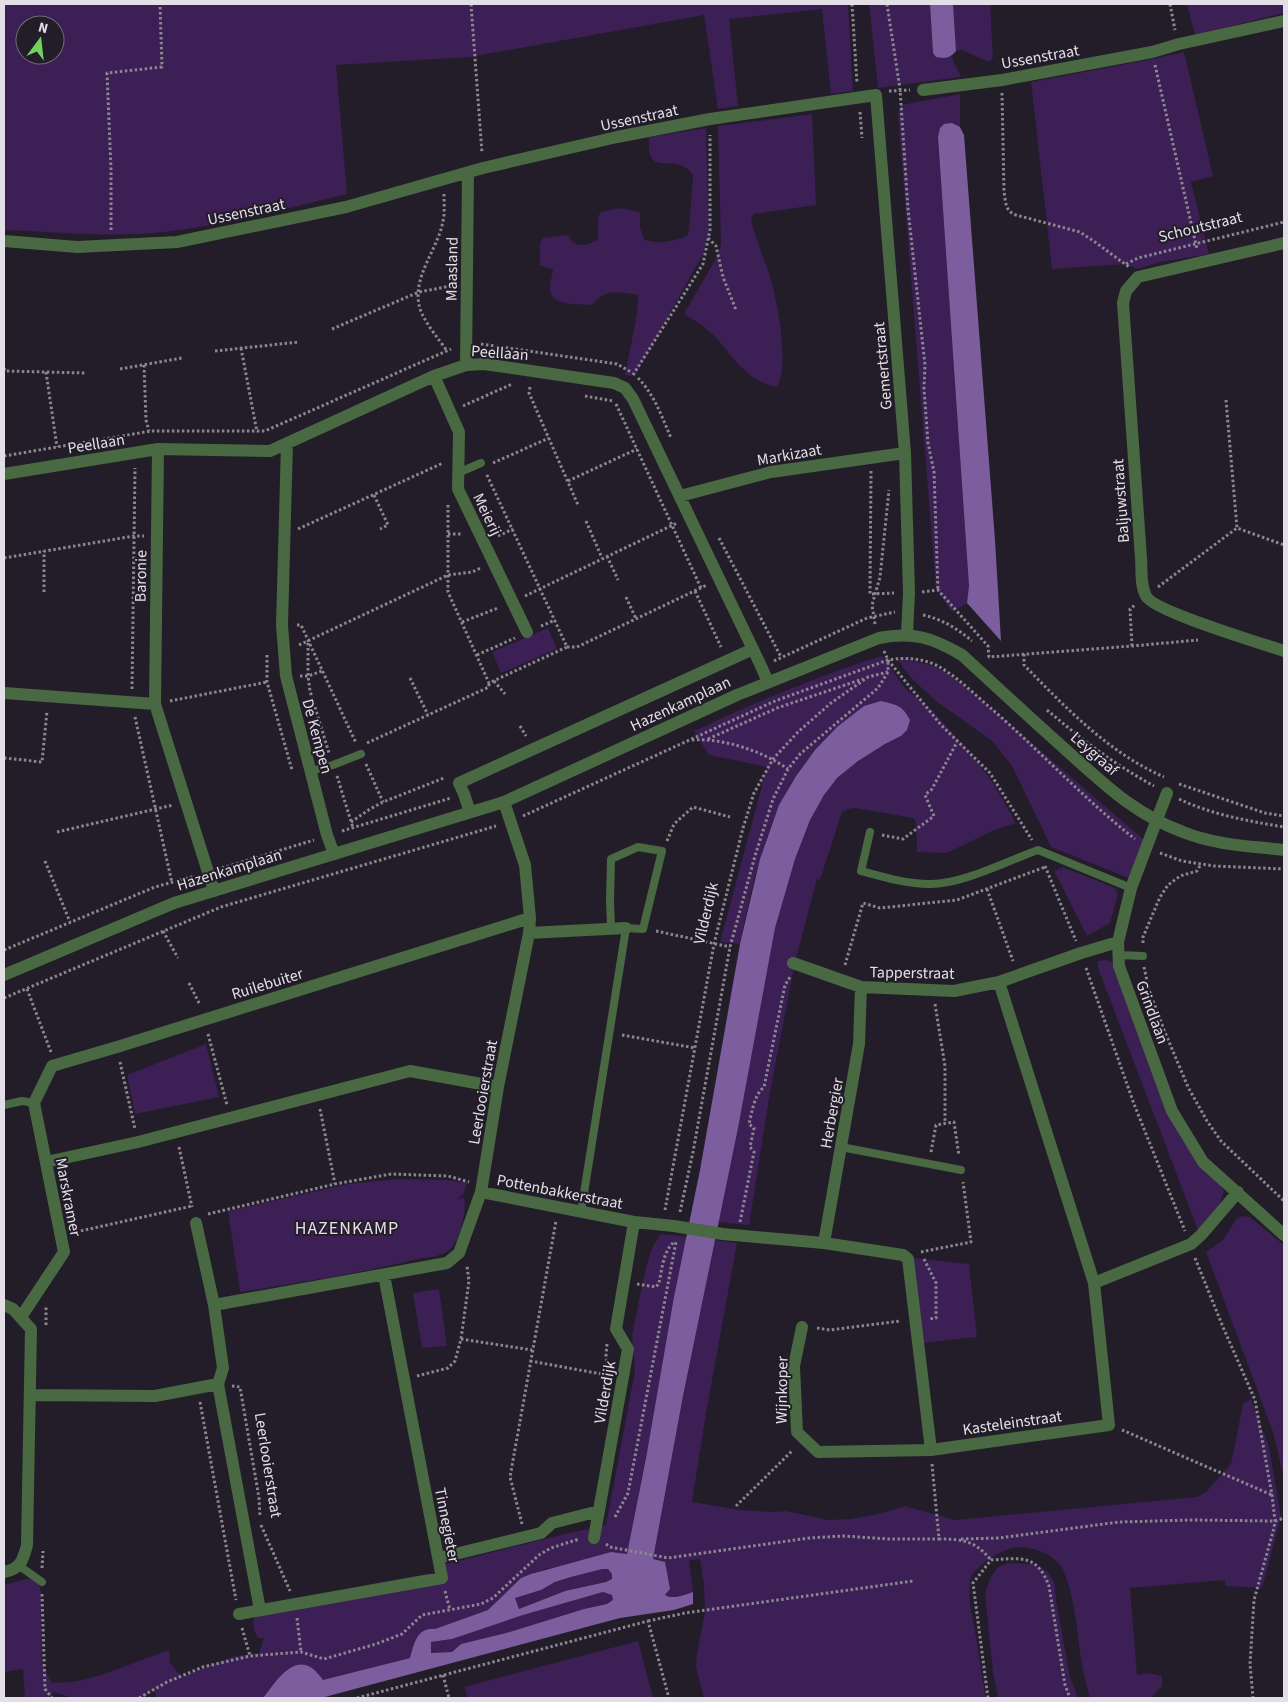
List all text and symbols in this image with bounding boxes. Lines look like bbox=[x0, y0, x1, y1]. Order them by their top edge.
north arrow bbox=[15, 15, 65, 65]
text: N bbox=[36, 18, 50, 39]
street label: Ussenstraat bbox=[1000, 39, 1081, 75]
street label: Ussenstraat bbox=[598, 99, 681, 137]
street label: Ussenstraat bbox=[205, 193, 288, 231]
street label: Schoutstraat bbox=[1156, 206, 1245, 248]
street label: Maasland bbox=[440, 237, 464, 301]
street label: Gemertstraat bbox=[868, 320, 898, 411]
street label: Peellaan bbox=[470, 340, 529, 366]
street label: Peellaan bbox=[66, 429, 126, 459]
street label: Markizaat bbox=[755, 438, 824, 471]
street label: Baljuwstraat bbox=[1107, 458, 1135, 544]
street label: Meierij bbox=[467, 489, 507, 539]
street label: Baronie bbox=[130, 550, 152, 602]
street label: Hazenkamplaan bbox=[626, 671, 734, 737]
street label: De Kempen bbox=[296, 696, 338, 776]
street label: Leygraaf bbox=[1066, 727, 1124, 782]
street label: Hazenkamplaan bbox=[174, 844, 285, 896]
street label: Vilderdijk bbox=[688, 880, 724, 946]
street label: Tapperstraat bbox=[869, 961, 955, 985]
street label: Ruilebuiter bbox=[229, 963, 306, 1005]
street label: Grindlaan bbox=[1130, 978, 1174, 1047]
street label: Leerlooierstraat bbox=[463, 1037, 503, 1146]
street label: Herbergier bbox=[815, 1076, 849, 1150]
street label: Marskramer bbox=[50, 1156, 87, 1239]
street label: Pottenbakkerstraat bbox=[495, 1169, 625, 1215]
district label: HAZENKAMP bbox=[295, 1216, 399, 1241]
street label: Wijnkoper bbox=[770, 1355, 794, 1424]
street label: Vilderdijk bbox=[589, 1359, 621, 1425]
street label: Kasteleinstraat bbox=[961, 1405, 1064, 1441]
street label: Leerlooierstraat bbox=[249, 1411, 287, 1520]
street label: Tinnegieter bbox=[429, 1486, 465, 1565]

